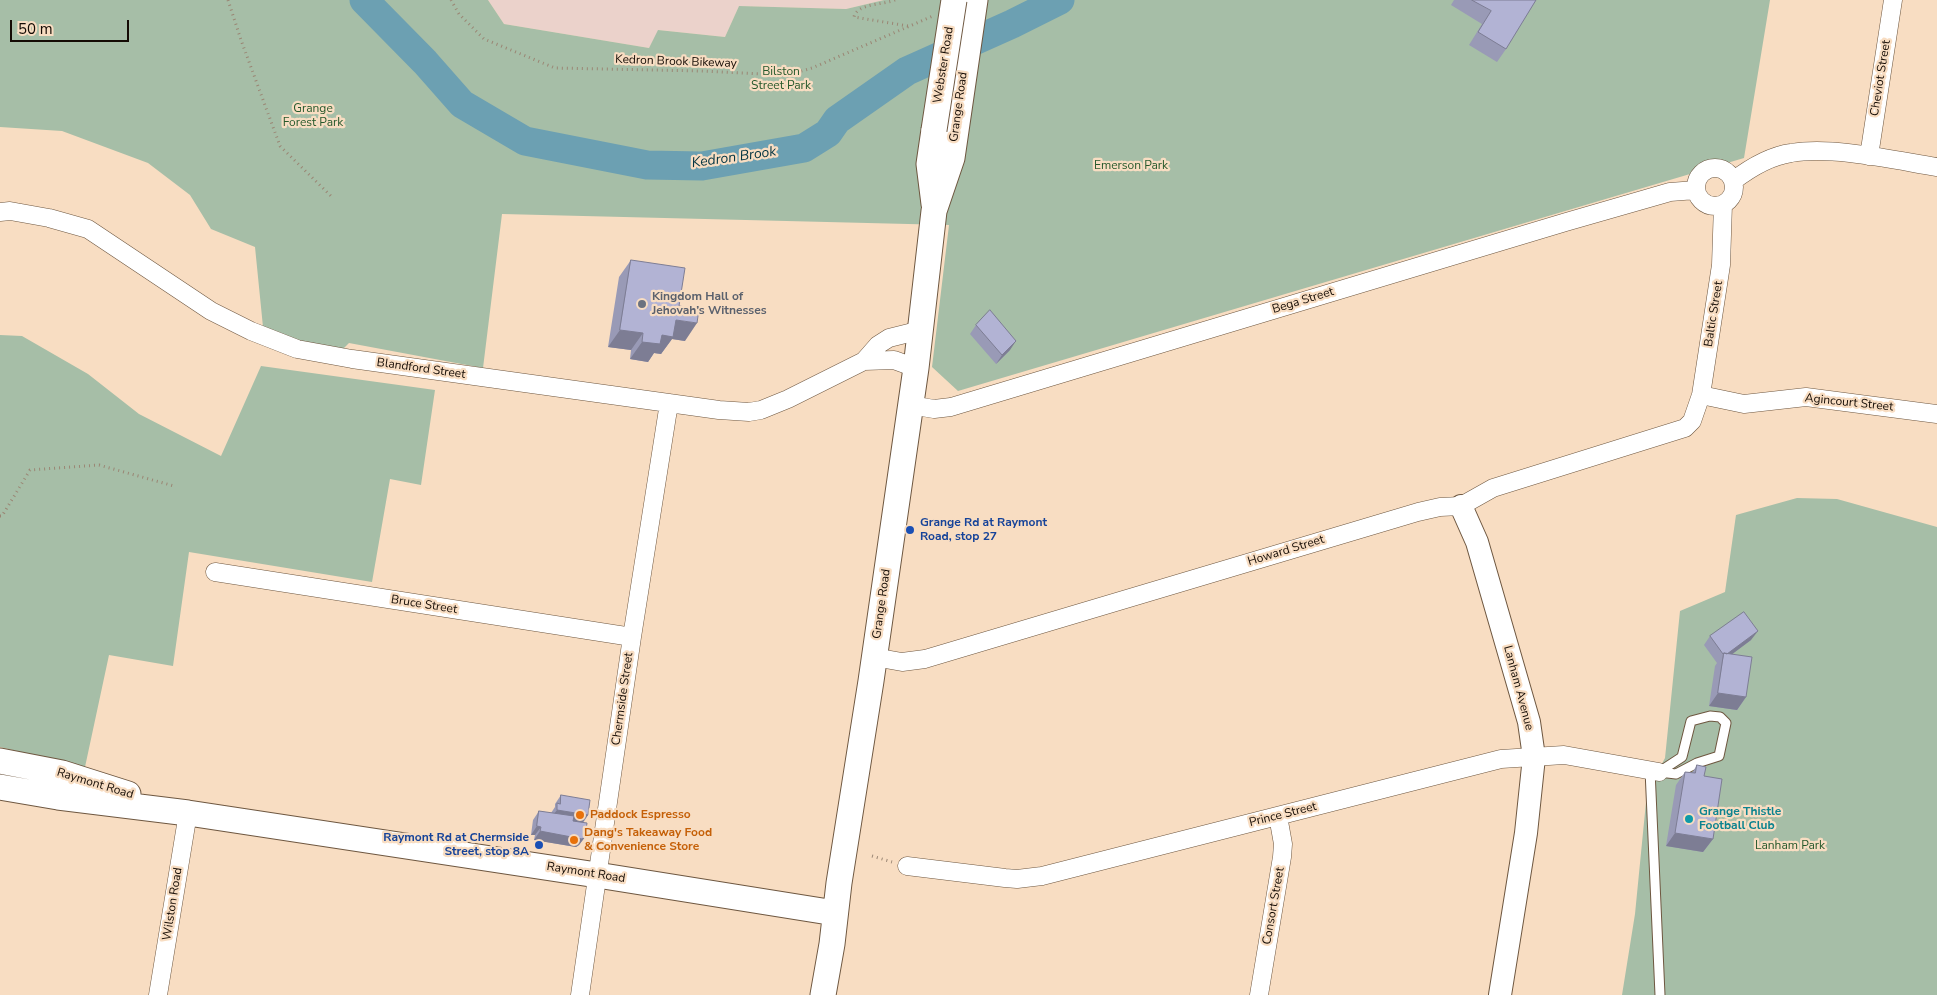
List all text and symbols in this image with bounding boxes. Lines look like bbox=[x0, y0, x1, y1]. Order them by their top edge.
scale bar bbox=[12, 10, 131, 42]
text: 50 m bbox=[18, 19, 53, 39]
street label: Webster Road bbox=[931, 26, 957, 104]
street label: Cheviot Street bbox=[1868, 39, 1894, 117]
street label: Kedron Brook Bikeway bbox=[615, 53, 737, 71]
park label: Bilston Street Park bbox=[751, 65, 811, 93]
street label: Grange Road bbox=[947, 71, 971, 143]
park label: Grange Forest Park bbox=[283, 102, 343, 130]
water label: Kedron Brook bbox=[691, 144, 777, 172]
park label: Emerson Park bbox=[1094, 159, 1168, 173]
street label: Baltic Street bbox=[1702, 280, 1726, 348]
street label: Bega Street bbox=[1270, 285, 1336, 317]
place label: Kingdom Hall of Jehovah’s Witnesses bbox=[652, 290, 767, 318]
marker: Kingdom Hall of Jehovah’s Witnesses bbox=[636, 298, 648, 310]
street label: Blandford Street bbox=[376, 356, 466, 382]
street label: Agincourt Street bbox=[1804, 391, 1894, 415]
place label: Grange Rd at Raymont Road, stop 27 bbox=[920, 516, 1047, 544]
marker: Grange Rd at Raymont Road, stop 27 bbox=[904, 524, 916, 536]
street label: Howard Street bbox=[1246, 533, 1326, 569]
street label: Grange Road bbox=[870, 568, 894, 640]
street label: Bruce Street bbox=[390, 593, 458, 617]
street label: Lanham Avenue bbox=[1500, 644, 1536, 732]
street label: Chermside Street bbox=[609, 652, 637, 746]
street label: Raymont Road bbox=[55, 766, 135, 802]
street label: Prince Street bbox=[1248, 800, 1318, 830]
place label: Grange Thistle Football Club bbox=[1699, 805, 1781, 833]
place label: Paddock Espresso bbox=[590, 808, 691, 822]
marker: Paddock Espresso bbox=[574, 809, 586, 821]
marker: Grange Thistle Football Club bbox=[1683, 813, 1695, 825]
place label: Dang's Takeaway Food & Convenience Store bbox=[584, 826, 712, 854]
place label: Raymont Rd at Chermside Street, stop 8A bbox=[383, 831, 529, 859]
marker: Dang's Takeaway Food & Convenience Store bbox=[568, 834, 580, 846]
marker: Raymont Rd at Chermside Street, stop 8A bbox=[533, 839, 545, 851]
park label: Lanham Park bbox=[1755, 839, 1825, 853]
street label: Raymont Road bbox=[546, 860, 626, 886]
street label: Wilston Road bbox=[160, 866, 186, 942]
street label: Consort Street bbox=[1260, 866, 1288, 946]

